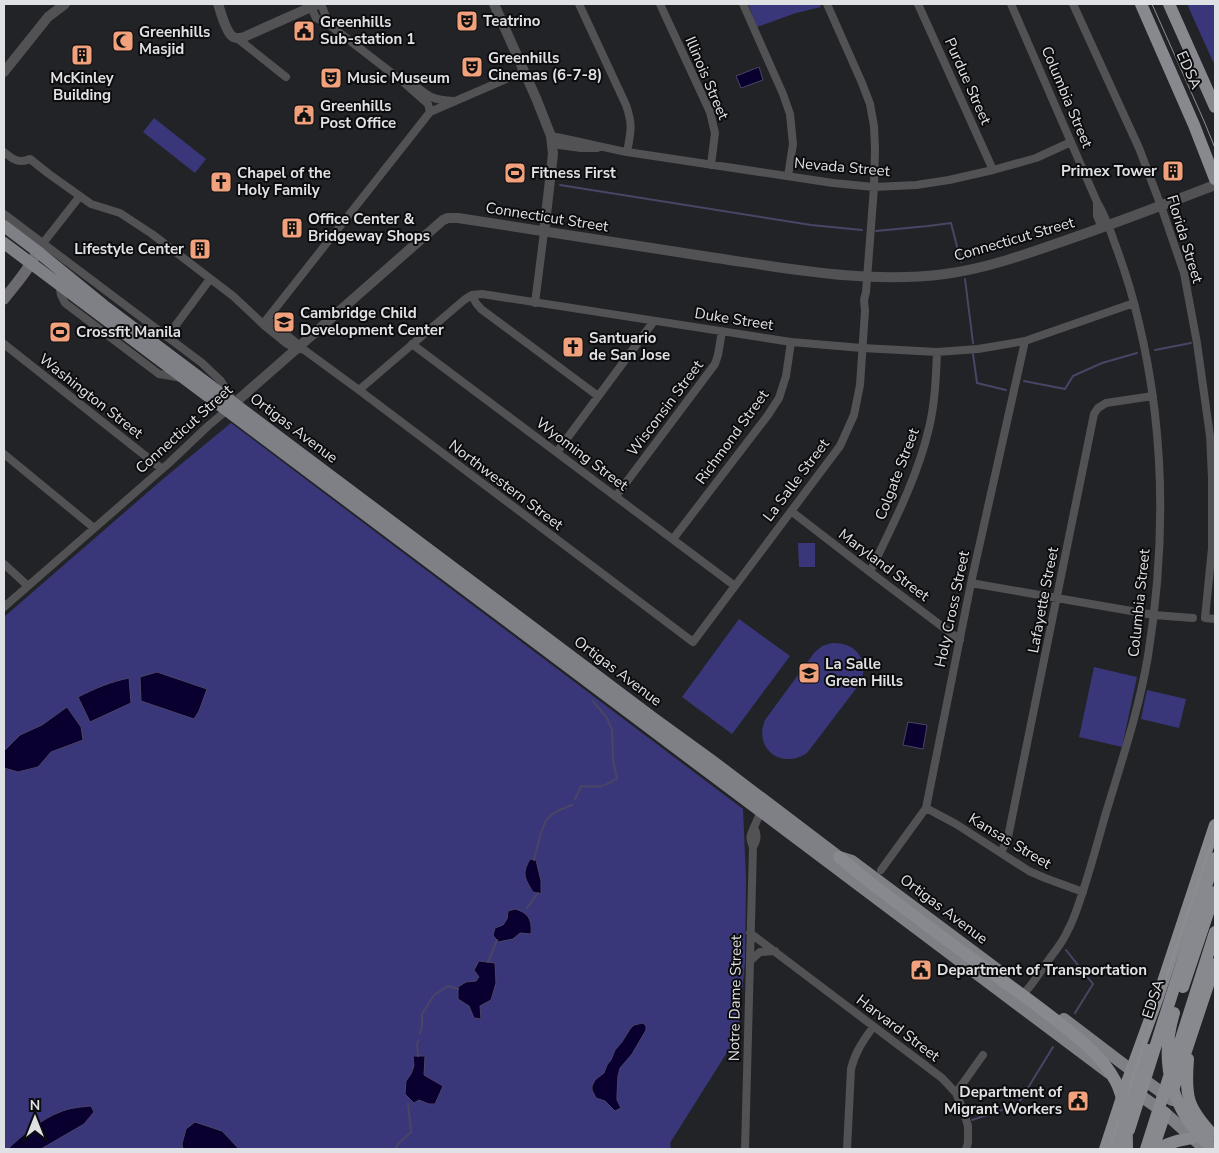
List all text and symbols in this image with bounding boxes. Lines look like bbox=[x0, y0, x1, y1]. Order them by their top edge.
theatre icon: Teatrino bbox=[455, 9, 479, 33]
place label: Teatrino bbox=[483, 11, 541, 31]
place label: Greenhills Sub-station 1 bbox=[320, 12, 415, 49]
public building icon: Greenhills Sub-station 1 bbox=[292, 19, 316, 43]
place label: Greenhills Masjid bbox=[139, 22, 210, 59]
mosque icon: Greenhills Masjid bbox=[111, 29, 135, 53]
street label: Illinois Street bbox=[680, 33, 734, 123]
street label: Purdue Street bbox=[940, 34, 996, 128]
building icon: McKinley Building bbox=[70, 43, 94, 67]
street label: Columbia Street bbox=[1037, 43, 1098, 152]
place label: Greenhills Cinemas (6-7-8) bbox=[488, 48, 602, 85]
street label: EDSA bbox=[1172, 48, 1206, 92]
theatre icon: Greenhills Cinemas (6-7-8) bbox=[460, 55, 484, 79]
theatre icon: Music Museum bbox=[319, 66, 343, 90]
place label: McKinley Building bbox=[50, 68, 114, 105]
place label: Music Museum bbox=[347, 68, 450, 88]
place label: Greenhills Post Office bbox=[320, 96, 396, 133]
public building icon: Greenhills Post Office bbox=[292, 103, 316, 127]
street label: Nevada Street bbox=[793, 153, 891, 181]
building icon: Primex Tower bbox=[1161, 159, 1185, 183]
sports icon: Fitness First bbox=[503, 161, 527, 185]
place label: Primex Tower bbox=[1061, 161, 1157, 181]
place label: Chapel of the Holy Family bbox=[237, 163, 331, 200]
place label: Fitness First bbox=[531, 163, 616, 183]
church icon: Chapel of the Holy Family bbox=[209, 170, 233, 194]
street label: Florida Street bbox=[1162, 192, 1208, 286]
street label: Connecticut Street bbox=[484, 197, 611, 237]
place label: Office Center & Bridgeway Shops bbox=[308, 209, 430, 246]
street label: Connecticut Street bbox=[952, 212, 1077, 266]
building icon: Office Center & Bridgeway Shops bbox=[280, 216, 304, 240]
building icon: Lifestyle Center bbox=[188, 237, 212, 261]
place label: Lifestyle Center bbox=[74, 239, 184, 259]
place label: Cambridge Child Development Center bbox=[300, 303, 444, 340]
street label: Duke Street bbox=[693, 303, 776, 335]
school or university icon: Cambridge Child Development Center bbox=[272, 310, 296, 334]
sports icon: Crossfit Manila bbox=[48, 320, 72, 344]
place label: Crossfit Manila bbox=[76, 322, 181, 342]
place label: Santuario de San Jose bbox=[589, 328, 670, 365]
church icon: Santuario de San Jose bbox=[561, 335, 585, 359]
street label: Washington Street bbox=[35, 349, 148, 443]
street label: Wisconsin Street bbox=[622, 356, 708, 460]
street label: Connecticut Street bbox=[131, 380, 237, 478]
street label: Richmond Street bbox=[691, 385, 774, 488]
street label: Ortigas Avenue bbox=[246, 388, 342, 468]
street label: Wyoming Street bbox=[532, 413, 633, 496]
street label: Colgate Street bbox=[870, 424, 924, 523]
street label: La Salle Street bbox=[758, 434, 834, 525]
street label: Northwestern Street bbox=[445, 435, 568, 535]
street label: Maryland Street bbox=[835, 524, 934, 606]
street label: Lafayette Street bbox=[1023, 545, 1063, 655]
street label: Columbia Street bbox=[1123, 547, 1155, 658]
street label: Holy Cross Street bbox=[930, 548, 974, 669]
street label: Ortigas Avenue bbox=[570, 631, 666, 711]
place label: La Salle Green Hills bbox=[825, 654, 903, 691]
school or university icon: La Salle Green Hills bbox=[797, 661, 821, 685]
street label: Kansas Street bbox=[965, 808, 1056, 874]
street label: Ortigas Avenue bbox=[896, 869, 992, 949]
street label: Notre Dame Street bbox=[724, 934, 746, 1061]
public building icon: Department of Transportation bbox=[909, 958, 933, 982]
place label: Department of Transportation bbox=[937, 960, 1147, 980]
street label: EDSA bbox=[1137, 977, 1169, 1021]
street label: Harvard Street bbox=[852, 990, 944, 1066]
place label: Department of Migrant Workers bbox=[944, 1082, 1063, 1119]
public building icon: Department of Migrant Workers bbox=[1066, 1089, 1090, 1113]
north arrow bbox=[10, 1093, 60, 1143]
text: N bbox=[30, 1096, 40, 1115]

